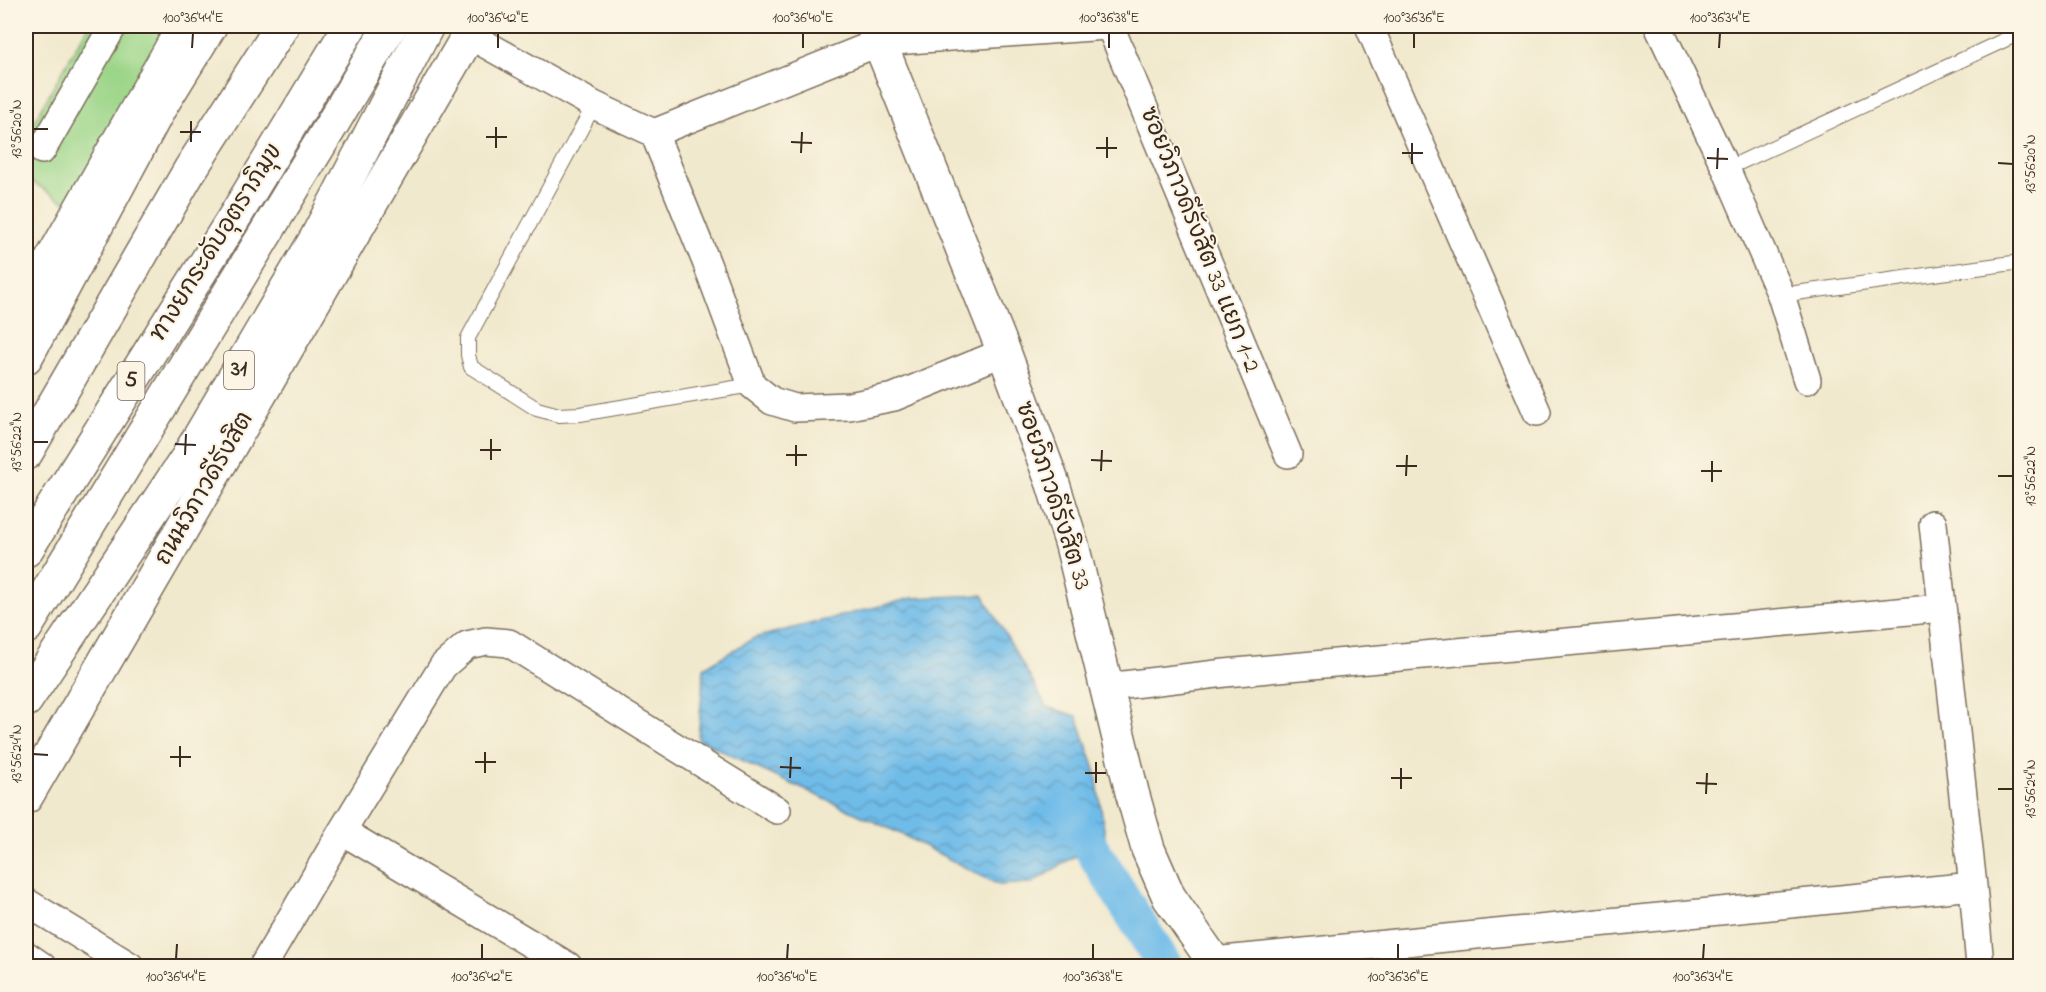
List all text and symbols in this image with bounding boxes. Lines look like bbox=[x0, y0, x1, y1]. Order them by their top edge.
text: 100°36'44"E bbox=[162, 7, 224, 29]
text: 100°36'42"E bbox=[467, 7, 529, 29]
text: 100°36'40"E bbox=[772, 7, 834, 29]
text: 100°36'38"E bbox=[1079, 7, 1139, 29]
text: 100°36'36"E bbox=[1383, 7, 1445, 29]
text: 100°36'34"E bbox=[1689, 7, 1751, 29]
text: 13°56'20"N bbox=[6, 99, 28, 159]
street label: ซอยวิภาวดีรังสิต 33 แยก 1-2 bbox=[1130, 102, 1268, 378]
text: 13°56'20"N bbox=[2020, 134, 2042, 194]
street label: ทางยกระดับอุตราภิมุข bbox=[142, 137, 292, 349]
road number: 31 bbox=[224, 351, 254, 389]
road number: 5 bbox=[118, 362, 144, 400]
street label: ซอยวิภาวดีรังสิต 33 bbox=[1005, 397, 1099, 595]
street label: ถนนวิภาวดีรังสิต bbox=[147, 406, 263, 572]
text: 13°56'22"N bbox=[6, 412, 28, 472]
text: 13°56'22"N bbox=[2020, 446, 2042, 506]
text: 13°56'24"N bbox=[6, 724, 28, 784]
text: 13°56'24"N bbox=[2020, 759, 2042, 819]
text: 100°36'44"E bbox=[145, 966, 207, 988]
text: 100°36'42"E bbox=[451, 966, 513, 988]
text: 100°36'40"E bbox=[756, 966, 818, 988]
text: 100°36'38"E bbox=[1063, 966, 1123, 988]
text: 100°36'36"E bbox=[1367, 966, 1429, 988]
text: 100°36'34"E bbox=[1672, 966, 1734, 988]

